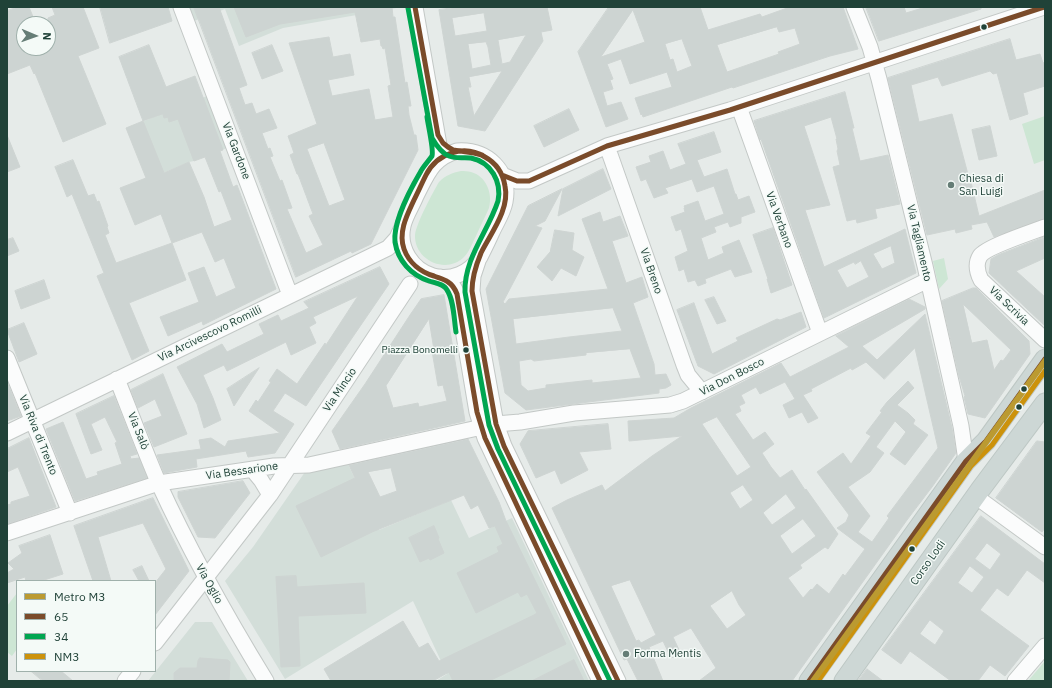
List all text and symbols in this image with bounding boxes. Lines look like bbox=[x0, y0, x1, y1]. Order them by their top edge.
north arrow bbox=[16, 16, 56, 56]
unlabelled marker bbox=[979, 22, 989, 32]
text: N bbox=[40, 32, 54, 41]
street label: Via Gardone bbox=[219, 121, 253, 181]
place label: Chiesa di San Luigi bbox=[959, 172, 1004, 198]
marker: Chiesa di San Luigi bbox=[946, 180, 956, 190]
street label: Via Verbano bbox=[763, 190, 795, 250]
street label: Via Tagliamento bbox=[904, 203, 934, 283]
street label: Via Breno bbox=[637, 246, 665, 296]
street label: Via Scrivia bbox=[986, 284, 1032, 328]
street label: Via Arcivescovo Romilli bbox=[156, 303, 264, 365]
place label: Piazza Bonomelli bbox=[382, 344, 458, 356]
marker: Piazza Bonomelli bbox=[461, 345, 471, 355]
street label: Via Don Bosco bbox=[698, 355, 766, 399]
street label: Via Mincio bbox=[320, 365, 360, 415]
unlabelled marker bbox=[1019, 384, 1029, 394]
street label: Via Riva di Trento bbox=[16, 393, 60, 477]
unlabelled marker bbox=[1014, 402, 1024, 412]
street label: Via Salò bbox=[125, 410, 151, 452]
street label: Via Bessarione bbox=[205, 459, 279, 483]
street label: Corso Lodi bbox=[908, 538, 948, 588]
unlabelled marker bbox=[907, 544, 917, 554]
street label: Via Oglio bbox=[193, 562, 225, 606]
legend bbox=[16, 580, 156, 672]
text: Metro M3 bbox=[54, 589, 105, 604]
text: 65 bbox=[54, 609, 68, 624]
text: 34 bbox=[54, 629, 68, 644]
place label: Forma Mentis bbox=[634, 647, 701, 661]
text: NM3 bbox=[54, 649, 79, 664]
marker: Forma Mentis bbox=[621, 649, 631, 659]

